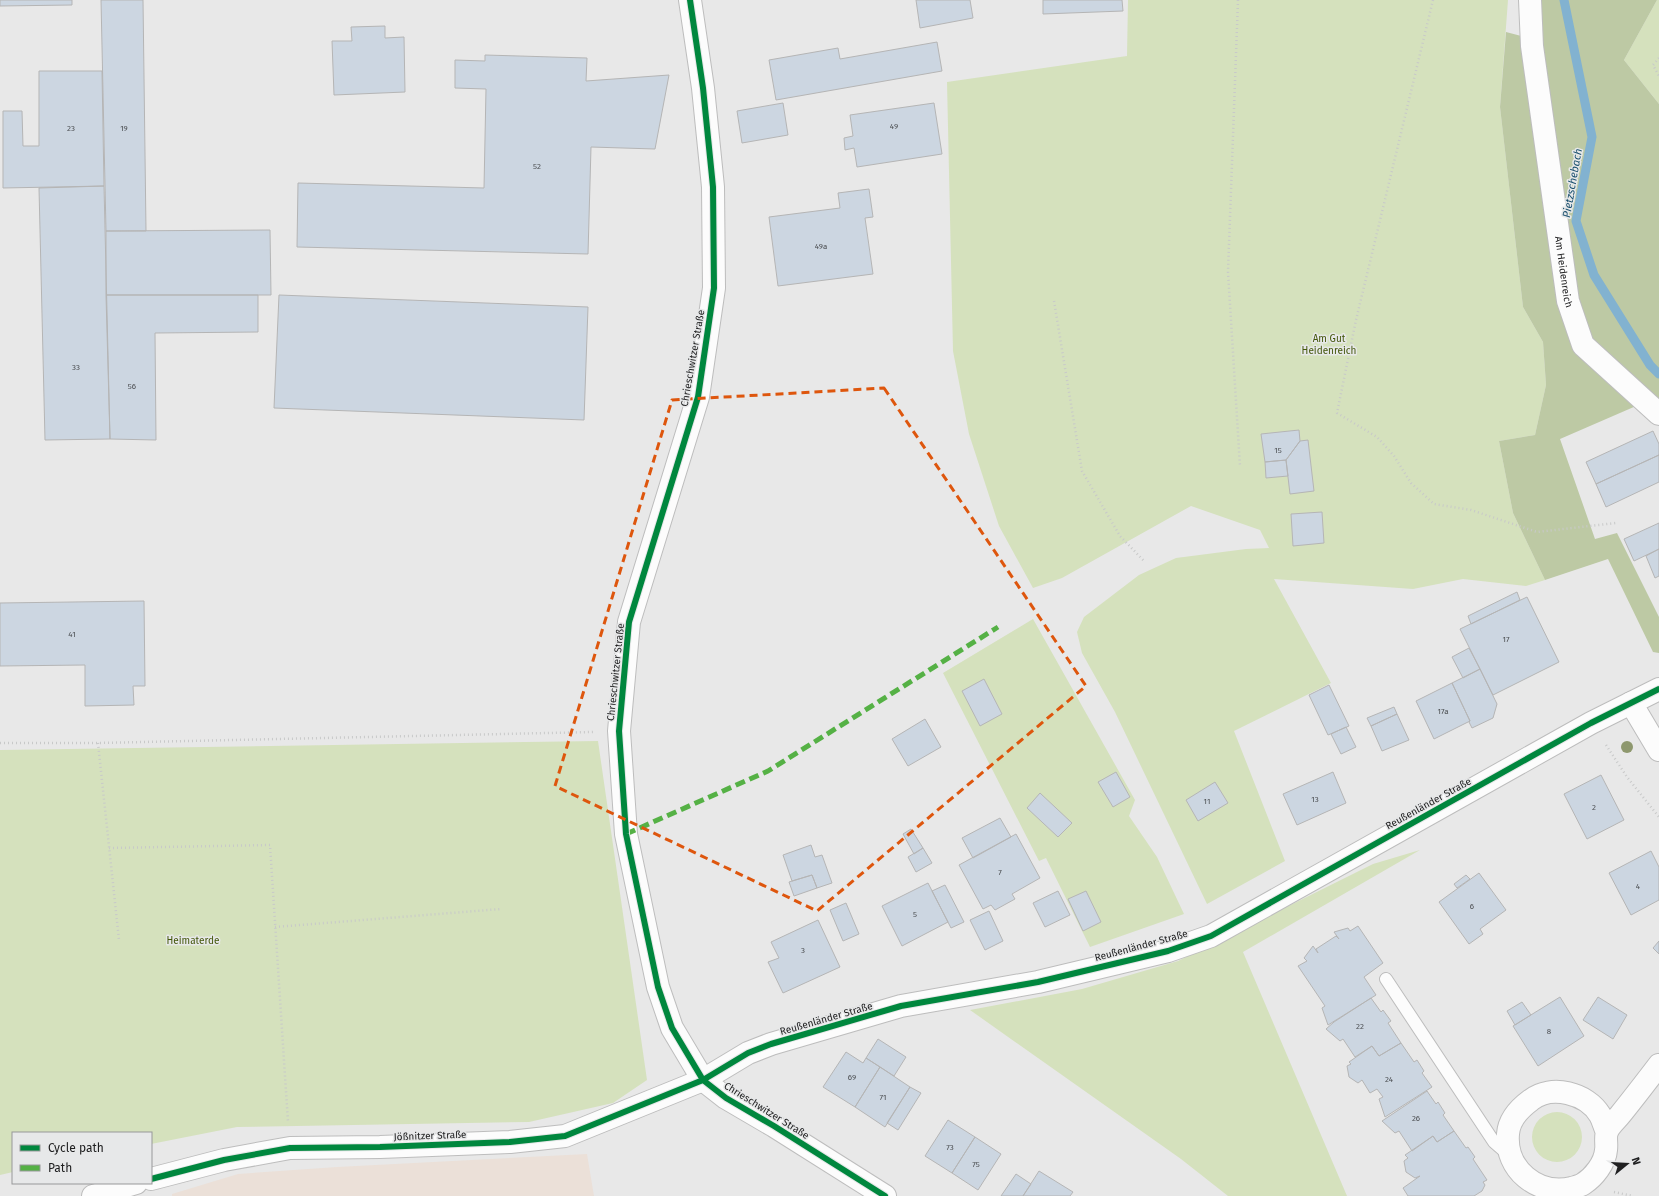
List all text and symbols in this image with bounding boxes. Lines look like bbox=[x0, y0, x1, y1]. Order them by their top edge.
house number: 49 bbox=[890, 122, 898, 131]
house number: 23 bbox=[67, 124, 75, 133]
house number: 19 bbox=[120, 124, 128, 133]
water label: Pietzschebach bbox=[1560, 147, 1585, 219]
house number: 52 bbox=[533, 162, 541, 171]
street label: Am Heidenreich bbox=[1552, 235, 1575, 309]
house number: 49a bbox=[815, 242, 827, 251]
street label: Chrieschwitzer Straße bbox=[679, 309, 707, 408]
park label: Am Gut Heidenreich bbox=[1302, 333, 1356, 357]
house number: 33 bbox=[72, 363, 80, 372]
house number: 56 bbox=[128, 382, 136, 391]
house number: 15 bbox=[1274, 446, 1282, 455]
street label: Chrieschwitzer Straße bbox=[605, 623, 627, 721]
house number: 41 bbox=[68, 630, 76, 639]
house number: 17 bbox=[1502, 635, 1510, 644]
house number: 17a bbox=[1437, 707, 1449, 716]
street label: Reußenländer Straße bbox=[1384, 775, 1473, 832]
house number: 13 bbox=[1311, 795, 1319, 804]
house number: 11 bbox=[1204, 797, 1210, 806]
house number: 2 bbox=[1592, 803, 1596, 812]
house number: 7 bbox=[998, 868, 1002, 877]
house number: 4 bbox=[1636, 882, 1641, 891]
house number: 6 bbox=[1470, 902, 1474, 911]
house number: 5 bbox=[913, 910, 917, 919]
street label: Reußenländer Straße bbox=[1093, 928, 1189, 964]
park label: Heimaterde bbox=[167, 935, 219, 947]
house number: 3 bbox=[801, 946, 805, 955]
street label: Reußenländer Straße bbox=[779, 1000, 874, 1038]
house number: 22 bbox=[1356, 1022, 1364, 1031]
house number: 8 bbox=[1547, 1027, 1552, 1036]
house number: 69 bbox=[848, 1073, 856, 1082]
house number: 24 bbox=[1385, 1075, 1394, 1084]
street label: Chrieschwitzer Straße bbox=[722, 1080, 811, 1142]
house number: 71 bbox=[880, 1093, 886, 1102]
house number: 26 bbox=[1412, 1114, 1420, 1123]
street label: Jößnitzer Straße bbox=[393, 1129, 467, 1143]
legend bbox=[12, 1132, 152, 1184]
text: Cycle path bbox=[48, 1141, 104, 1155]
house number: 73 bbox=[946, 1143, 954, 1152]
north arrow bbox=[1607, 1144, 1647, 1184]
text: N bbox=[1629, 1156, 1643, 1167]
house number: 75 bbox=[972, 1160, 980, 1169]
text: Path bbox=[48, 1161, 72, 1175]

